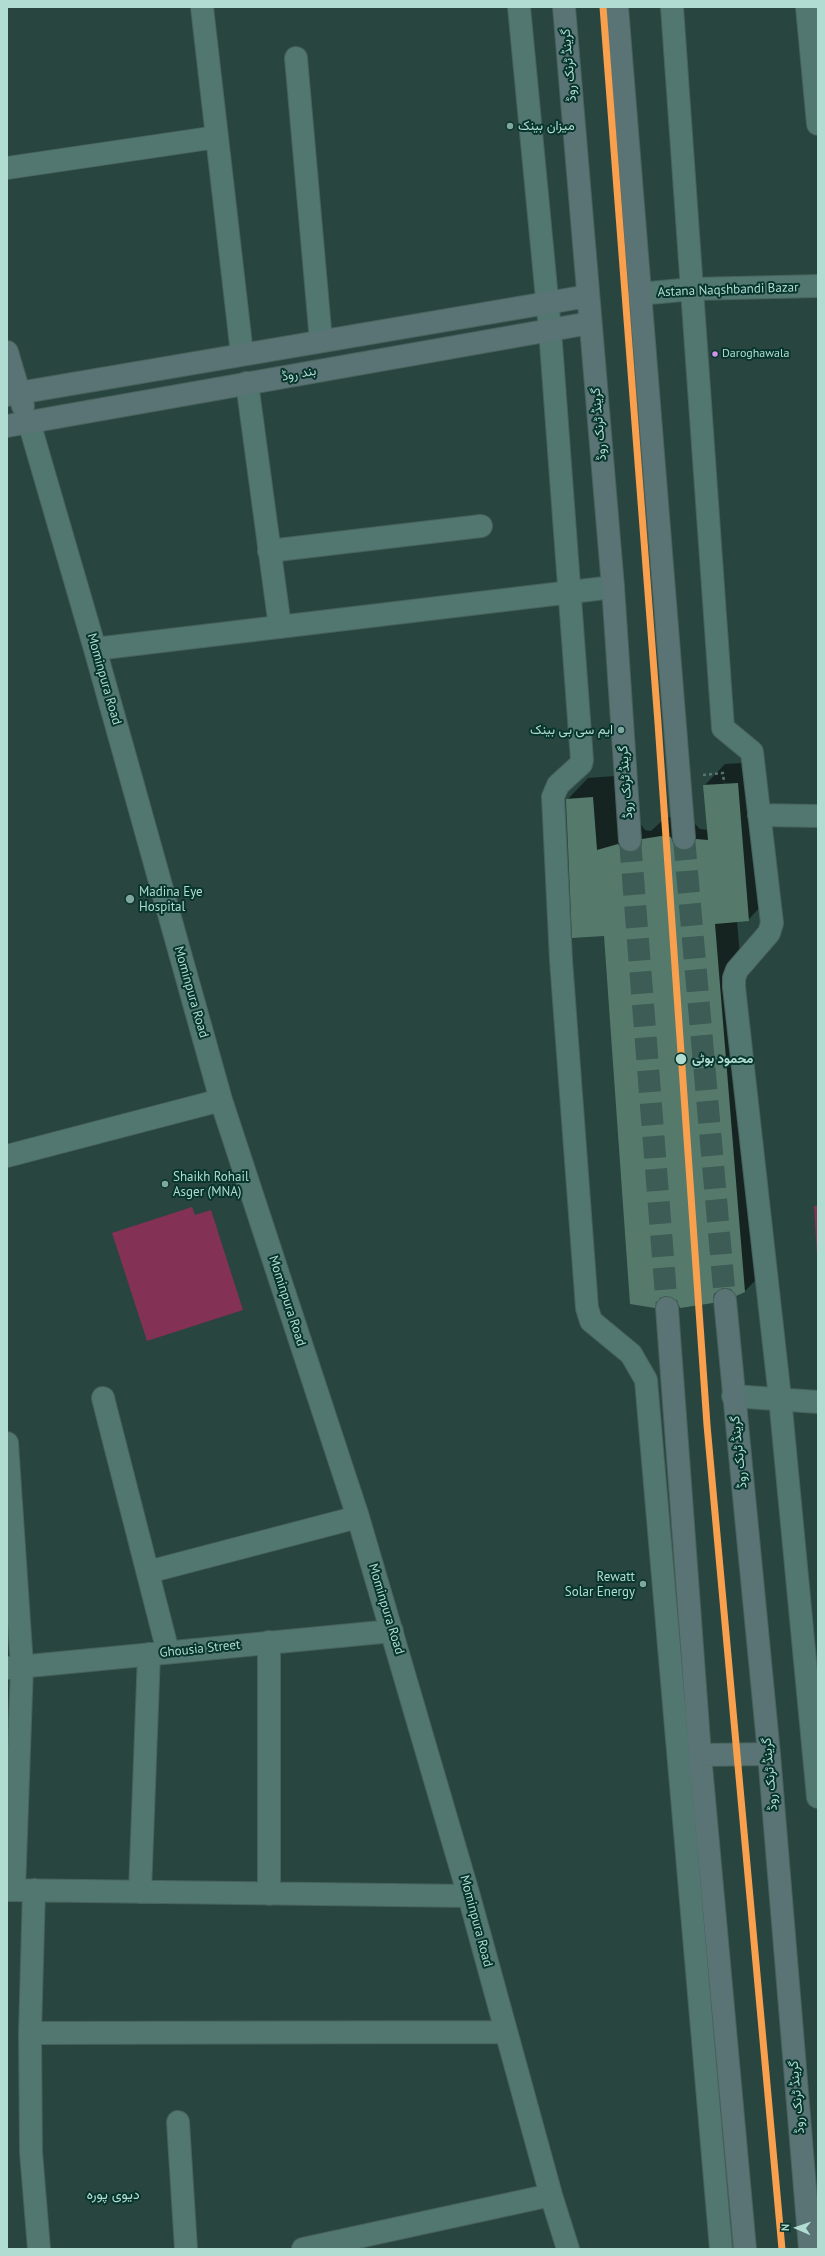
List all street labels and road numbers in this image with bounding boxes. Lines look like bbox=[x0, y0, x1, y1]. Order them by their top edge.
street label: گرینڈ ٹرنک روڈ bbox=[558, 28, 580, 102]
street label: Astana Naqshbandi Bazar bbox=[657, 280, 799, 300]
street label: بند روڈ bbox=[280, 363, 318, 385]
street label: گرینڈ ٹرنک روڈ bbox=[588, 387, 610, 461]
street label: Mominpura Road bbox=[84, 632, 124, 726]
street label: گرینڈ ٹرنک روڈ bbox=[616, 745, 636, 819]
street label: Mominpura Road bbox=[171, 945, 211, 1039]
street label: Mominpura Road bbox=[265, 1254, 309, 1348]
street label: گرینڈ ٹرنک روڈ bbox=[727, 1415, 751, 1489]
street label: Mominpura Road bbox=[365, 1562, 407, 1656]
street label: Ghousia Street bbox=[159, 1637, 241, 1661]
street label: گرینڈ ٹرنک روڈ bbox=[759, 1737, 781, 1811]
street label: Mominpura Road bbox=[456, 1873, 496, 1969]
street label: گرینڈ ٹرنک روڈ bbox=[786, 2060, 808, 2134]

